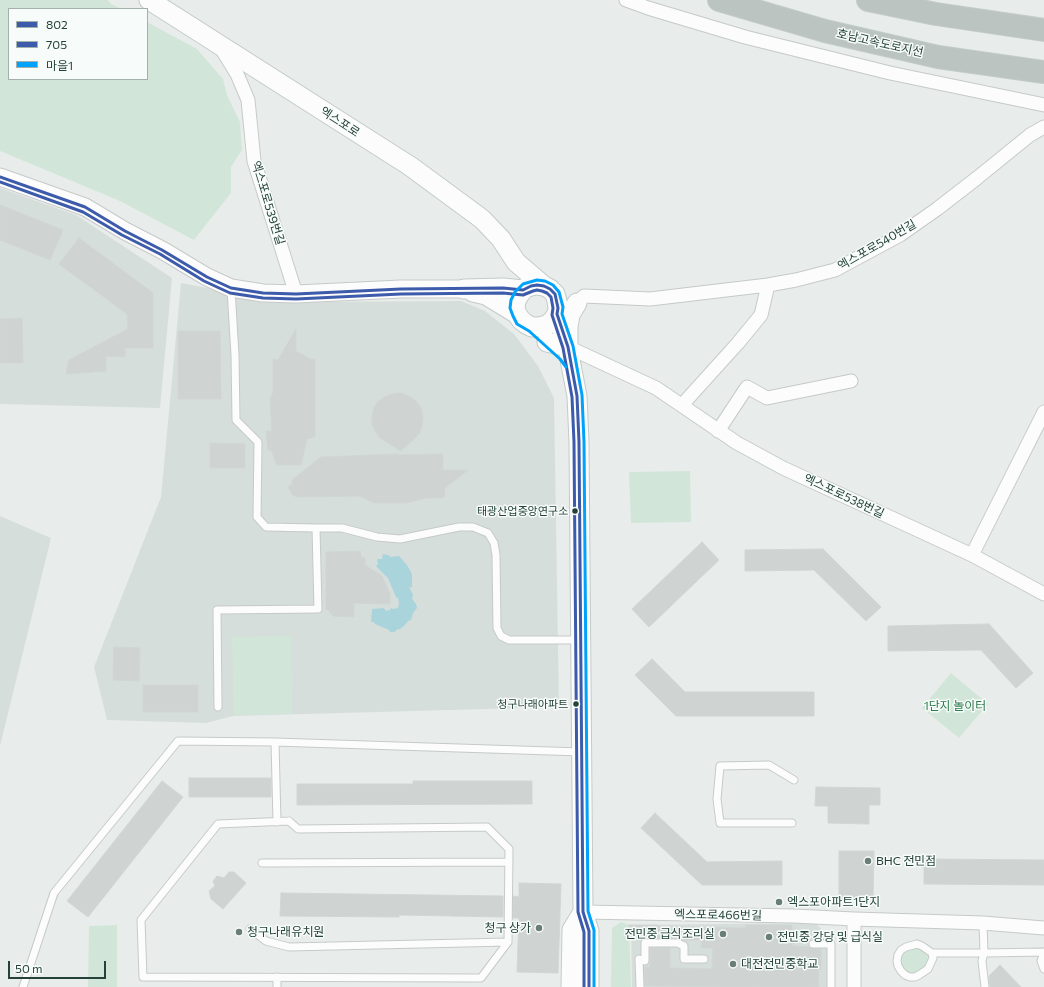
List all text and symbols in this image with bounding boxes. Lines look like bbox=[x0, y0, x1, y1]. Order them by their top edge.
legend bbox=[8, 8, 148, 80]
text: 802 bbox=[46, 17, 68, 31]
street label: 호남고속도로지선 bbox=[835, 26, 925, 60]
text: 705 bbox=[46, 37, 67, 51]
text: 마을1 bbox=[46, 58, 73, 72]
street label: 엑스포로 bbox=[318, 104, 362, 140]
street label: 엑스포로539번길 bbox=[248, 159, 288, 247]
street label: 엑스포로540번길 bbox=[835, 217, 919, 273]
street label: 엑스포로538번길 bbox=[801, 471, 887, 521]
place label: 태광산업중앙연구소 bbox=[477, 504, 568, 518]
marker: 태광산업중앙연구소 bbox=[570, 506, 580, 516]
place label: 청구나래아파트 bbox=[497, 697, 568, 711]
marker: 청구나래아파트 bbox=[571, 699, 581, 709]
park label: 1단지 놀이터 bbox=[924, 699, 986, 713]
place label: BHC 전민점 bbox=[876, 854, 936, 868]
marker: BHC 전민점 bbox=[863, 856, 873, 866]
place label: 엑스포아파트1단지 bbox=[787, 895, 880, 909]
marker: 엑스포아파트1단지 bbox=[774, 897, 784, 907]
street label: 엑스포로466번길 bbox=[674, 907, 762, 923]
place label: 청구 상가 bbox=[485, 921, 531, 935]
marker: 청구 상가 bbox=[534, 923, 544, 933]
place label: 청구나래유치원 bbox=[247, 925, 324, 939]
marker: 청구나래유치원 bbox=[234, 927, 244, 937]
place label: 전민중 급식조리실 bbox=[624, 927, 715, 941]
marker: 전민중 급식조리실 bbox=[718, 929, 728, 939]
place label: 전민중 강당 및 급식실 bbox=[777, 930, 883, 944]
marker: 전민중 강당 및 급식실 bbox=[764, 932, 774, 942]
scale bar bbox=[10, 953, 108, 979]
place label: 대전전민중학교 bbox=[741, 957, 818, 971]
marker: 대전전민중학교 bbox=[728, 959, 738, 969]
text: 50 m bbox=[15, 961, 43, 975]

